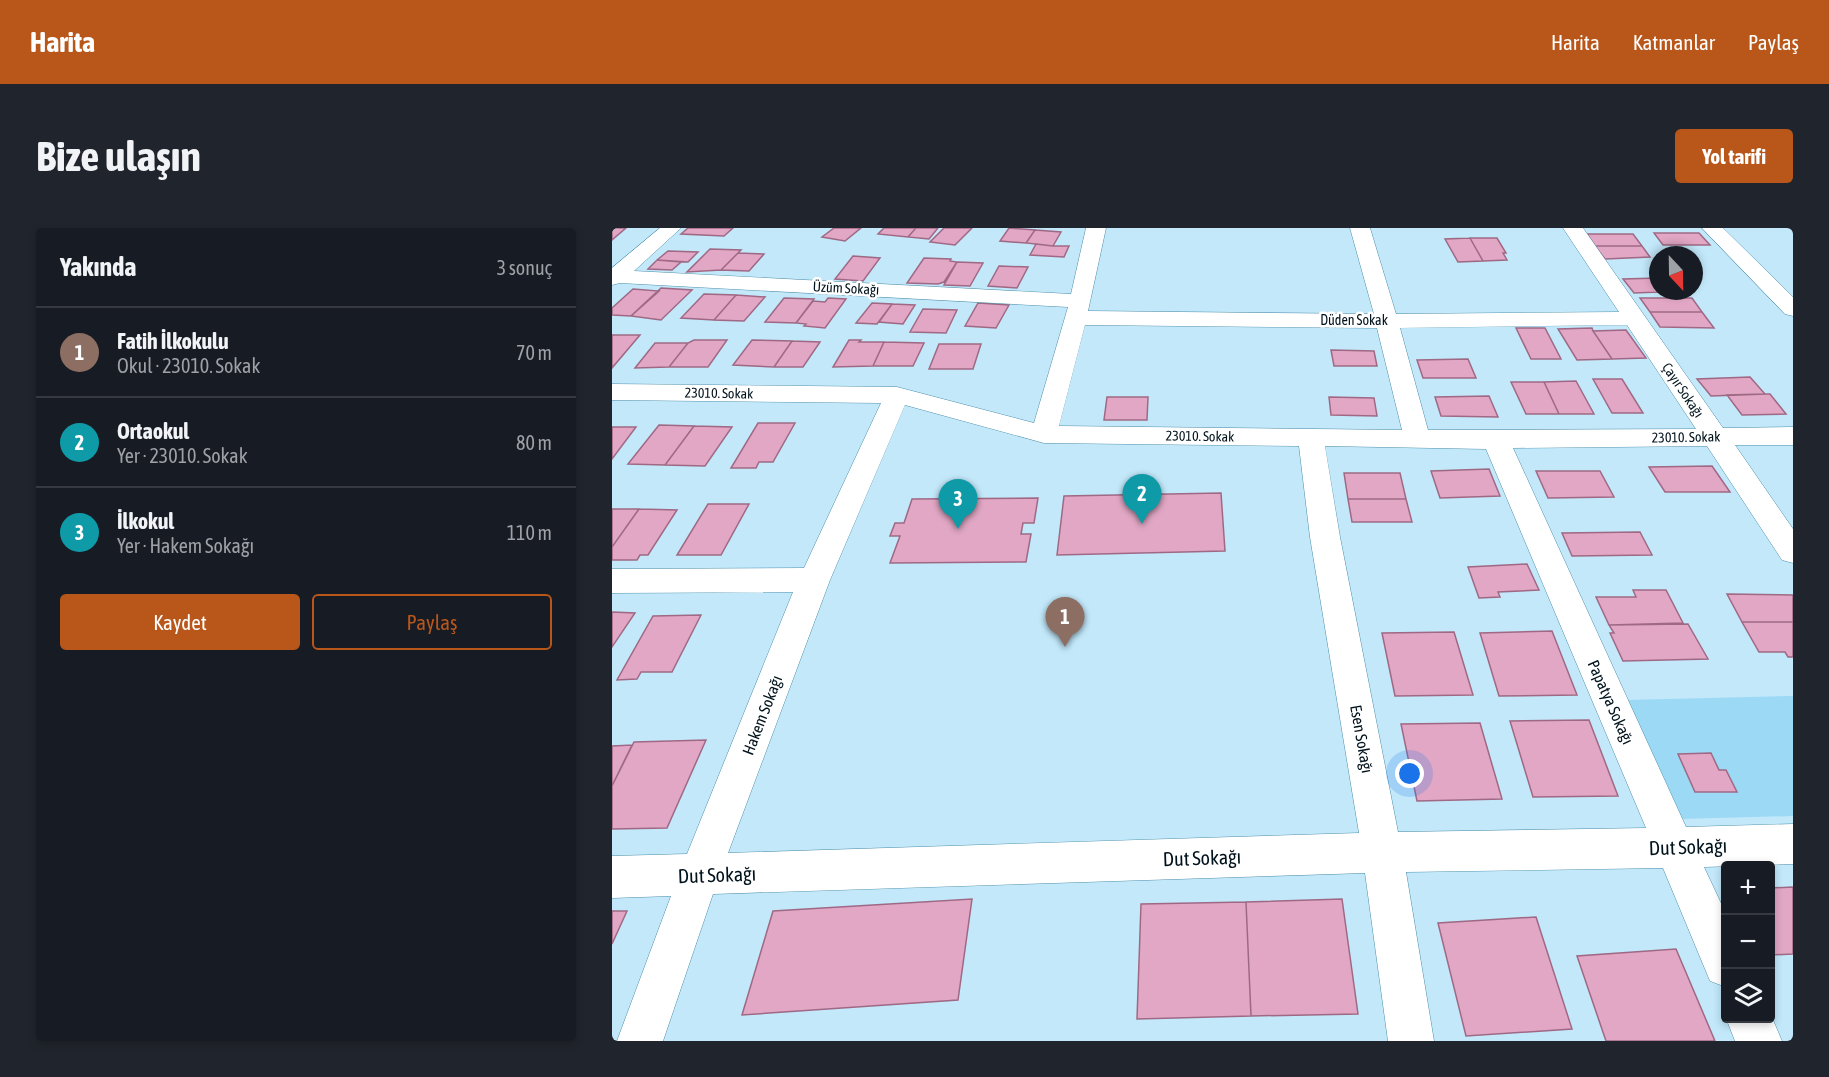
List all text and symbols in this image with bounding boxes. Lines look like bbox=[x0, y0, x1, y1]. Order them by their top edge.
text: Harita bbox=[30, 26, 95, 58]
text: Harita bbox=[1551, 30, 1600, 54]
text: Katmanlar bbox=[1633, 30, 1715, 54]
text: Paylaş bbox=[1748, 30, 1799, 54]
button: Yol tarifi bbox=[1675, 129, 1793, 183]
text: Bize ulaşın bbox=[36, 132, 201, 180]
north arrow bbox=[1649, 246, 1703, 300]
text: Yakında bbox=[60, 252, 136, 282]
text: 3 sonuç bbox=[497, 256, 552, 279]
street label: Üzüm Sokağı bbox=[812, 278, 880, 298]
street label: Düden Sokak bbox=[1320, 312, 1388, 328]
text: Fatih İlkokulu bbox=[117, 328, 229, 354]
text: 1 bbox=[75, 341, 84, 364]
text: 70 m bbox=[516, 341, 552, 364]
text: Okul · 23010. Sokak bbox=[117, 354, 260, 377]
street label: Çayır Sokağı bbox=[1659, 360, 1707, 420]
street label: 23010. Sokak bbox=[685, 384, 753, 402]
text: Ortaokul bbox=[117, 418, 189, 444]
street label: 23010. Sokak bbox=[1166, 427, 1234, 445]
street label: 23010. Sokak bbox=[1652, 428, 1720, 446]
text: 2 bbox=[75, 431, 84, 454]
text: 80 m bbox=[516, 431, 552, 454]
text: Yer · 23010. Sokak bbox=[117, 444, 247, 467]
pin: 2 bbox=[1122, 474, 1162, 524]
pin: 3 bbox=[938, 480, 978, 529]
text: İlkokul bbox=[117, 508, 174, 534]
text: 3 bbox=[75, 521, 84, 544]
text: 110 m bbox=[507, 521, 552, 544]
text: Yer · Hakem Sokağı bbox=[117, 534, 254, 557]
button: Kaydet bbox=[60, 594, 300, 650]
button: Paylaş bbox=[312, 594, 552, 650]
pin: 1 bbox=[1046, 598, 1084, 647]
street label: Papatya Sokağı bbox=[1584, 657, 1638, 747]
street label: Hakem Sokağı bbox=[739, 673, 786, 758]
street label: Esen Sokağı bbox=[1346, 703, 1377, 775]
your location bbox=[1395, 759, 1424, 788]
street label: Dut Sokağı bbox=[1648, 834, 1728, 859]
street label: Dut Sokağı bbox=[1162, 845, 1242, 870]
map controls bbox=[1721, 861, 1775, 1023]
button: + bbox=[1721, 861, 1775, 915]
street label: Dut Sokağı bbox=[677, 862, 757, 887]
button: − bbox=[1721, 915, 1775, 969]
button: layers bbox=[1721, 969, 1775, 1023]

